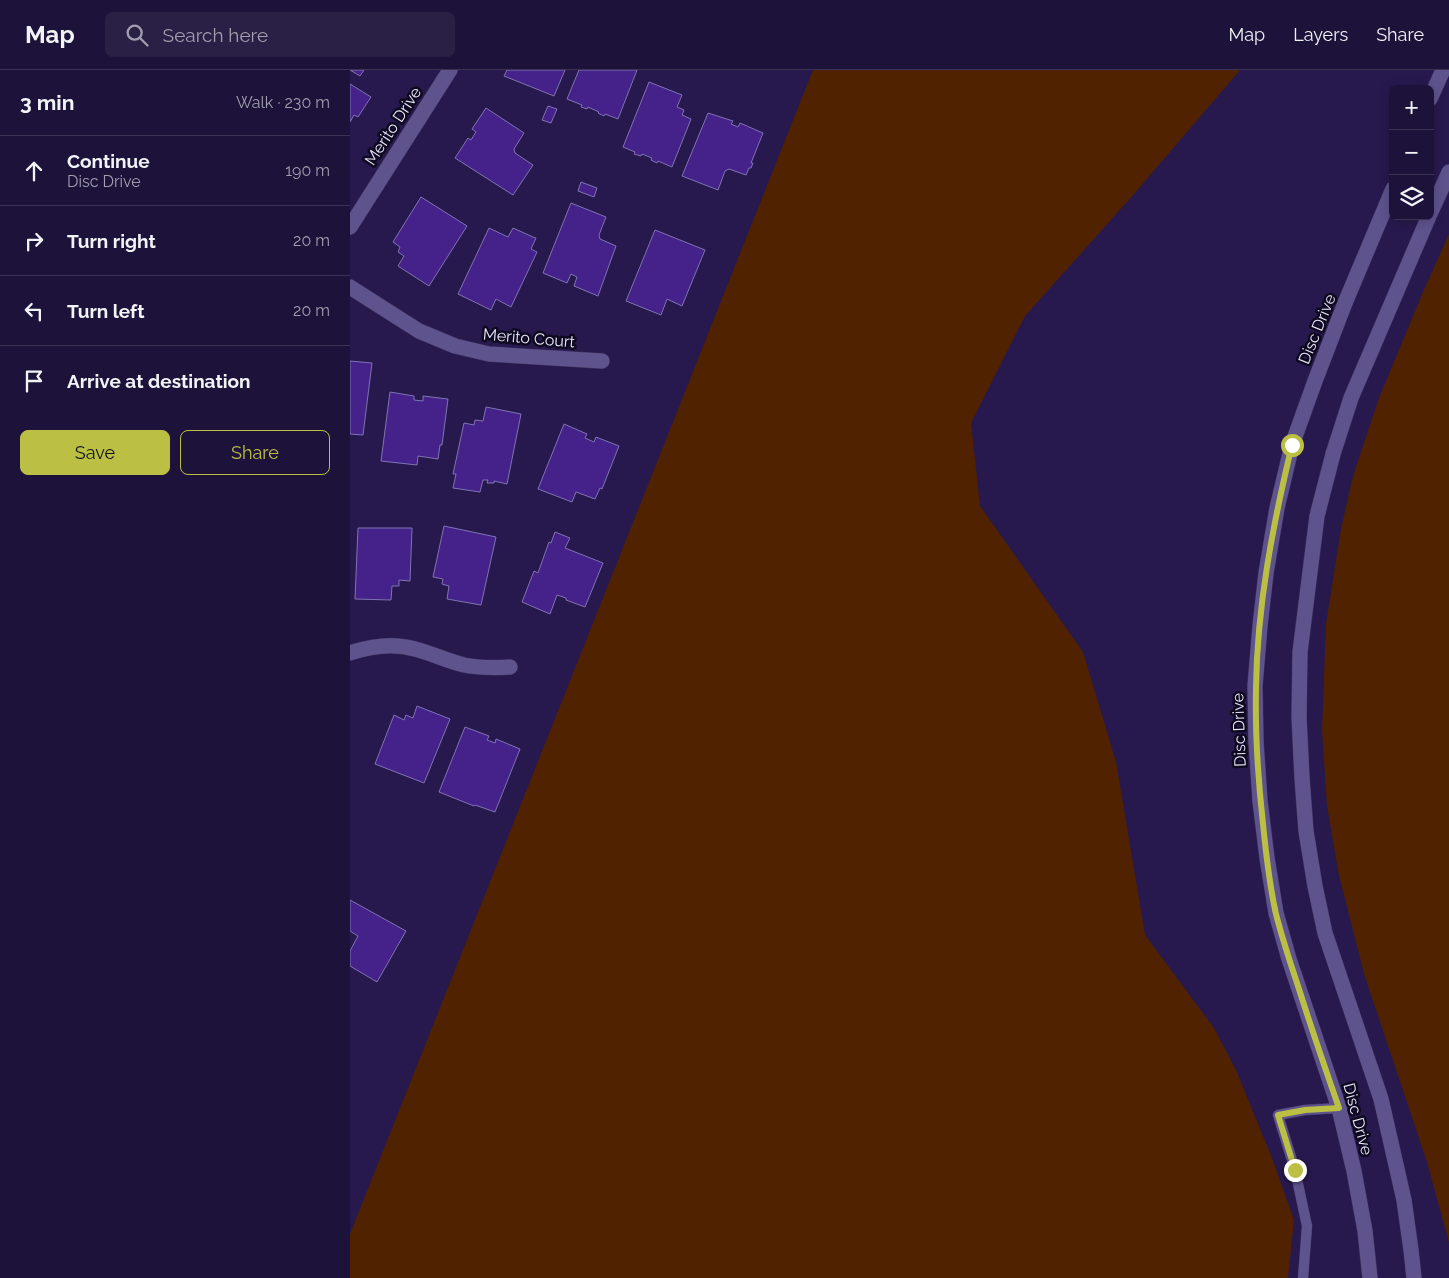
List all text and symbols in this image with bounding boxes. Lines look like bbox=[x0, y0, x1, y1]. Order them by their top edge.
search box bbox=[105, 12, 455, 57]
text: Map bbox=[25, 20, 75, 49]
icon: search bbox=[123, 21, 151, 49]
text: Search here bbox=[163, 24, 268, 46]
text: Map bbox=[1229, 24, 1265, 45]
text: Layers bbox=[1293, 24, 1348, 45]
text: Share bbox=[1376, 24, 1424, 45]
street label: Merito Drive bbox=[361, 83, 425, 169]
map controls bbox=[1389, 85, 1434, 220]
button: + bbox=[1389, 85, 1434, 130]
text: 3 min bbox=[20, 90, 74, 115]
text: Walk · 230 m bbox=[236, 93, 330, 112]
button: − bbox=[1389, 130, 1434, 175]
text: Continue bbox=[67, 150, 150, 172]
icon: ahead bbox=[20, 157, 48, 185]
text: 190 m bbox=[285, 161, 330, 180]
text: Disc Drive bbox=[67, 172, 141, 191]
button: layers bbox=[1389, 175, 1434, 220]
icon: right bbox=[20, 227, 48, 255]
text: Turn right bbox=[67, 230, 156, 252]
text: 20 m bbox=[293, 231, 330, 250]
street label: Disc Drive bbox=[1294, 291, 1340, 367]
icon: left bbox=[20, 297, 48, 325]
text: Turn left bbox=[67, 300, 144, 322]
text: 20 m bbox=[293, 301, 330, 320]
street label: Merito Court bbox=[482, 325, 576, 352]
icon: arrive bbox=[20, 367, 48, 395]
text: Arrive at destination bbox=[67, 370, 251, 392]
button: Save bbox=[20, 430, 170, 475]
button: Share bbox=[180, 430, 330, 475]
route start bbox=[1281, 434, 1304, 457]
street label: Disc Drive bbox=[1228, 693, 1250, 767]
street label: Disc Drive bbox=[1339, 1081, 1377, 1157]
route end bbox=[1284, 1159, 1307, 1182]

